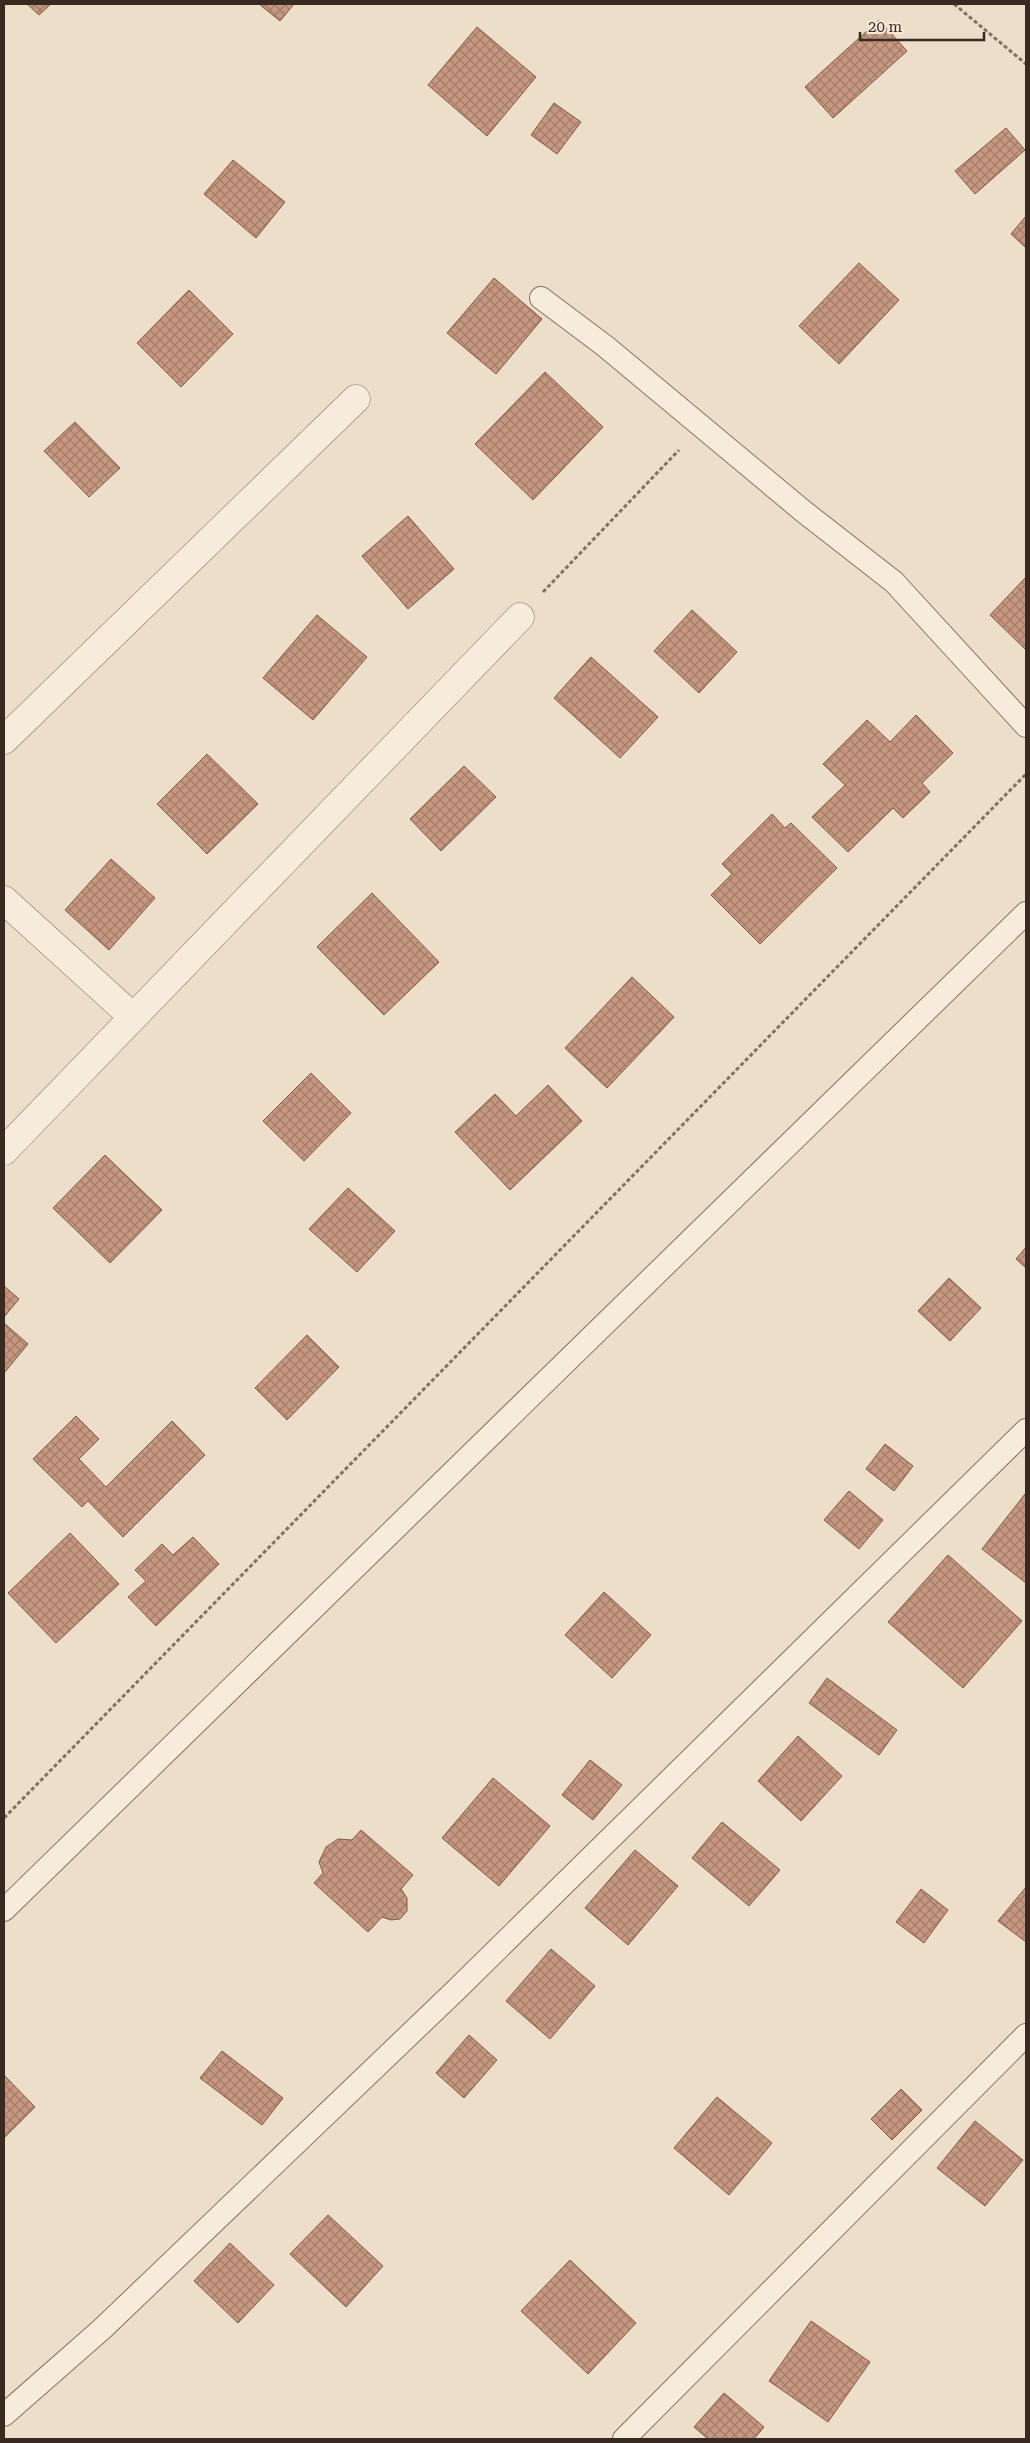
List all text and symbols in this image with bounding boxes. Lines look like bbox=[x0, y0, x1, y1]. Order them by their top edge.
scale bar bbox=[860, 10, 984, 42]
text: 20 m bbox=[868, 18, 903, 36]

